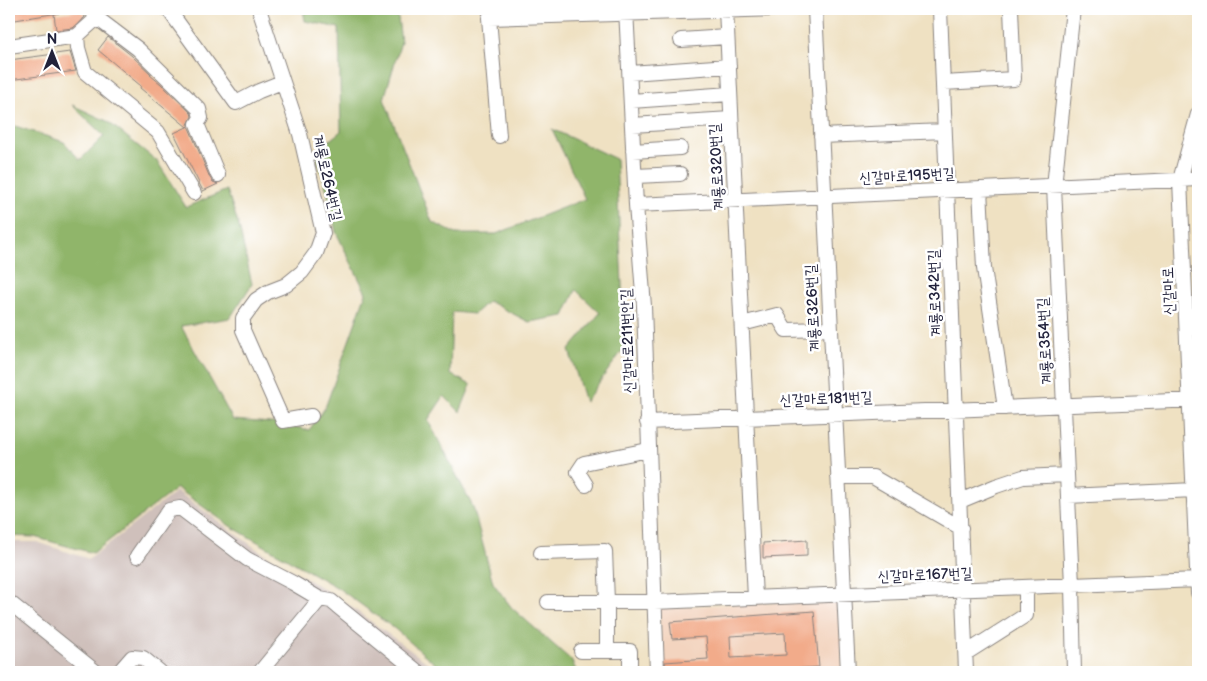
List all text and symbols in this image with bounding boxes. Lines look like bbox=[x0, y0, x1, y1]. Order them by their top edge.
north arrow bbox=[28, 28, 78, 78]
text: N bbox=[47, 31, 57, 48]
street label: 계룡로320번길 bbox=[705, 123, 729, 211]
street label: 계룡로264번길 bbox=[308, 133, 346, 223]
street label: 신갈마로195번길 bbox=[859, 164, 955, 188]
street label: 계룡로342번길 bbox=[924, 249, 946, 337]
street label: 계룡로326번길 bbox=[801, 264, 825, 352]
street label: 신갈마로 bbox=[1159, 267, 1179, 315]
street label: 신갈마로211번안길 bbox=[617, 288, 639, 394]
street label: 계룡로354번길 bbox=[1033, 297, 1057, 385]
street label: 신갈마로181번길 bbox=[779, 388, 873, 410]
street label: 신갈마로167번길 bbox=[877, 564, 973, 586]

